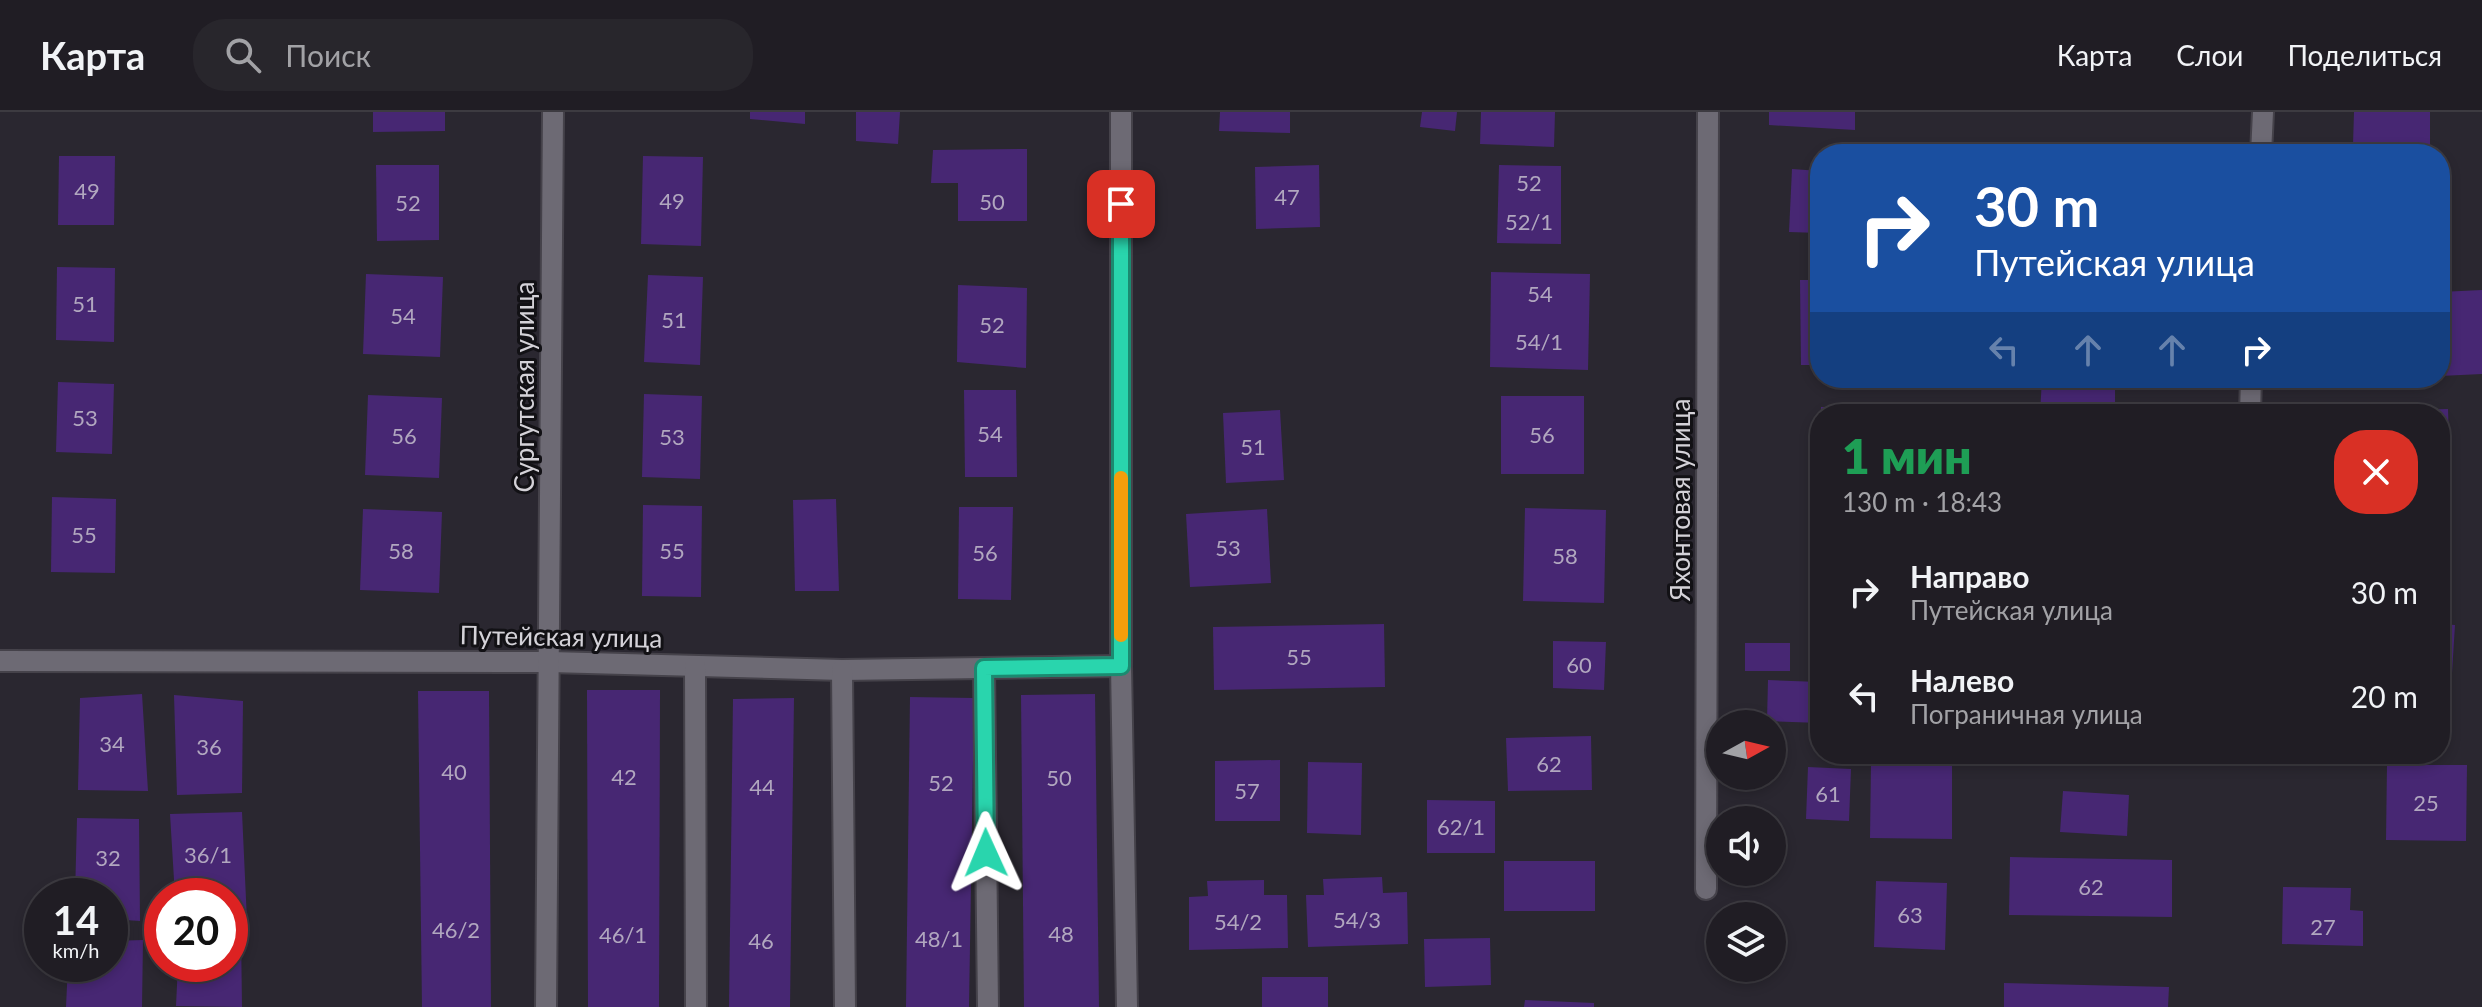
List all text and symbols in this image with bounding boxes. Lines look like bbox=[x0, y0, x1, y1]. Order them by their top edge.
search box bbox=[193, 19, 753, 91]
text: Карта bbox=[40, 32, 145, 78]
icon: search bbox=[221, 33, 265, 77]
text: Поиск bbox=[285, 37, 371, 73]
text: Карта bbox=[2057, 38, 2132, 72]
text: Слои bbox=[2176, 38, 2243, 72]
text: Поделиться bbox=[2287, 38, 2442, 72]
house number: 52 bbox=[1516, 169, 1542, 196]
pin bbox=[1087, 170, 1155, 238]
text: 30 m bbox=[1974, 172, 2099, 239]
icon: right bbox=[1842, 176, 1946, 280]
house number: 49 bbox=[74, 177, 100, 204]
icon: arrive bbox=[1099, 182, 1143, 226]
house number: 47 bbox=[1274, 183, 1300, 210]
house number: 49 bbox=[659, 187, 685, 214]
house number: 50 bbox=[979, 188, 1005, 215]
house number: 52 bbox=[395, 189, 421, 216]
house number: 52/1 bbox=[1505, 208, 1553, 235]
text: Путейская улица bbox=[1974, 240, 2255, 284]
house number: 54 bbox=[1527, 280, 1553, 307]
street label: Сургутская улица bbox=[508, 282, 540, 492]
house number: 51 bbox=[72, 290, 98, 317]
house number: 54 bbox=[390, 302, 416, 329]
house number: 51 bbox=[661, 306, 687, 333]
house number: 52 bbox=[979, 311, 1005, 338]
house number: 54/1 bbox=[1515, 328, 1563, 355]
icon: left bbox=[1982, 328, 2026, 372]
icon: ahead bbox=[2066, 328, 2110, 372]
icon: ahead bbox=[2150, 328, 2194, 372]
icon: right bbox=[2234, 328, 2278, 372]
street label: Яхонтовая улица bbox=[1664, 399, 1696, 602]
house number: 53 bbox=[72, 404, 98, 431]
house number: 54 bbox=[977, 420, 1003, 447]
house number: 56 bbox=[1529, 421, 1555, 448]
house number: 56 bbox=[391, 422, 417, 449]
house number: 53 bbox=[659, 423, 685, 450]
text: 1 мин bbox=[1842, 427, 1972, 484]
button: close bbox=[2334, 430, 2418, 514]
house number: 51 bbox=[1240, 433, 1266, 460]
text: 130 m · 18:43 bbox=[1842, 486, 2002, 518]
house number: 55 bbox=[71, 521, 97, 548]
house number: 53 bbox=[1215, 534, 1241, 561]
house number: 58 bbox=[388, 537, 414, 564]
house number: 55 bbox=[659, 537, 685, 564]
house number: 56 bbox=[972, 539, 998, 566]
house number: 58 bbox=[1552, 542, 1578, 569]
text: Направо bbox=[1910, 558, 2030, 594]
icon: right bbox=[1842, 570, 1886, 614]
text: 30 m bbox=[2351, 574, 2418, 610]
text: Путейская улица bbox=[1910, 594, 2113, 626]
street label: Путейская улица bbox=[459, 618, 663, 654]
house number: 55 bbox=[1286, 643, 1312, 670]
house number: 60 bbox=[1566, 651, 1592, 678]
text: Налево bbox=[1910, 662, 2014, 698]
icon: left bbox=[1842, 674, 1886, 718]
text: 20 m bbox=[2351, 678, 2418, 714]
text: Пограничная улица bbox=[1910, 698, 2143, 730]
north arrow bbox=[1706, 710, 1786, 790]
map controls bbox=[1706, 710, 1786, 982]
house number: 34 bbox=[99, 730, 125, 757]
house number: 36 bbox=[196, 733, 222, 760]
house number: 62 bbox=[1536, 750, 1562, 777]
house number: 40 bbox=[441, 758, 467, 785]
house number: 42 bbox=[611, 763, 637, 790]
house number: 50 bbox=[1046, 764, 1072, 791]
house number: 52 bbox=[928, 769, 954, 796]
house number: 44 bbox=[749, 773, 775, 800]
house number: 57 bbox=[1234, 777, 1260, 804]
house number: 61 bbox=[1815, 780, 1841, 807]
house number: 25 bbox=[2413, 789, 2439, 816]
button: sound bbox=[1706, 806, 1786, 886]
position arrow bbox=[944, 811, 1028, 895]
house number: 62/1 bbox=[1437, 813, 1485, 840]
house number: 36/1 bbox=[184, 841, 232, 868]
house number: 32 bbox=[95, 844, 121, 871]
house number: 62 bbox=[2078, 873, 2104, 900]
speed limit sign: 20 bbox=[144, 878, 248, 982]
text: 14 bbox=[53, 896, 99, 944]
house number: 63 bbox=[1897, 901, 1923, 928]
button: layers bbox=[1706, 902, 1786, 982]
house number: 54/3 bbox=[1333, 906, 1381, 933]
house number: 54/2 bbox=[1214, 908, 1262, 935]
house number: 27 bbox=[2310, 913, 2336, 940]
house number: 46/2 bbox=[432, 916, 480, 943]
house number: 48 bbox=[1048, 920, 1074, 947]
house number: 46/1 bbox=[599, 921, 647, 948]
house number: 48/1 bbox=[915, 925, 963, 952]
house number: 46 bbox=[748, 927, 774, 954]
text: km/h bbox=[53, 938, 99, 962]

